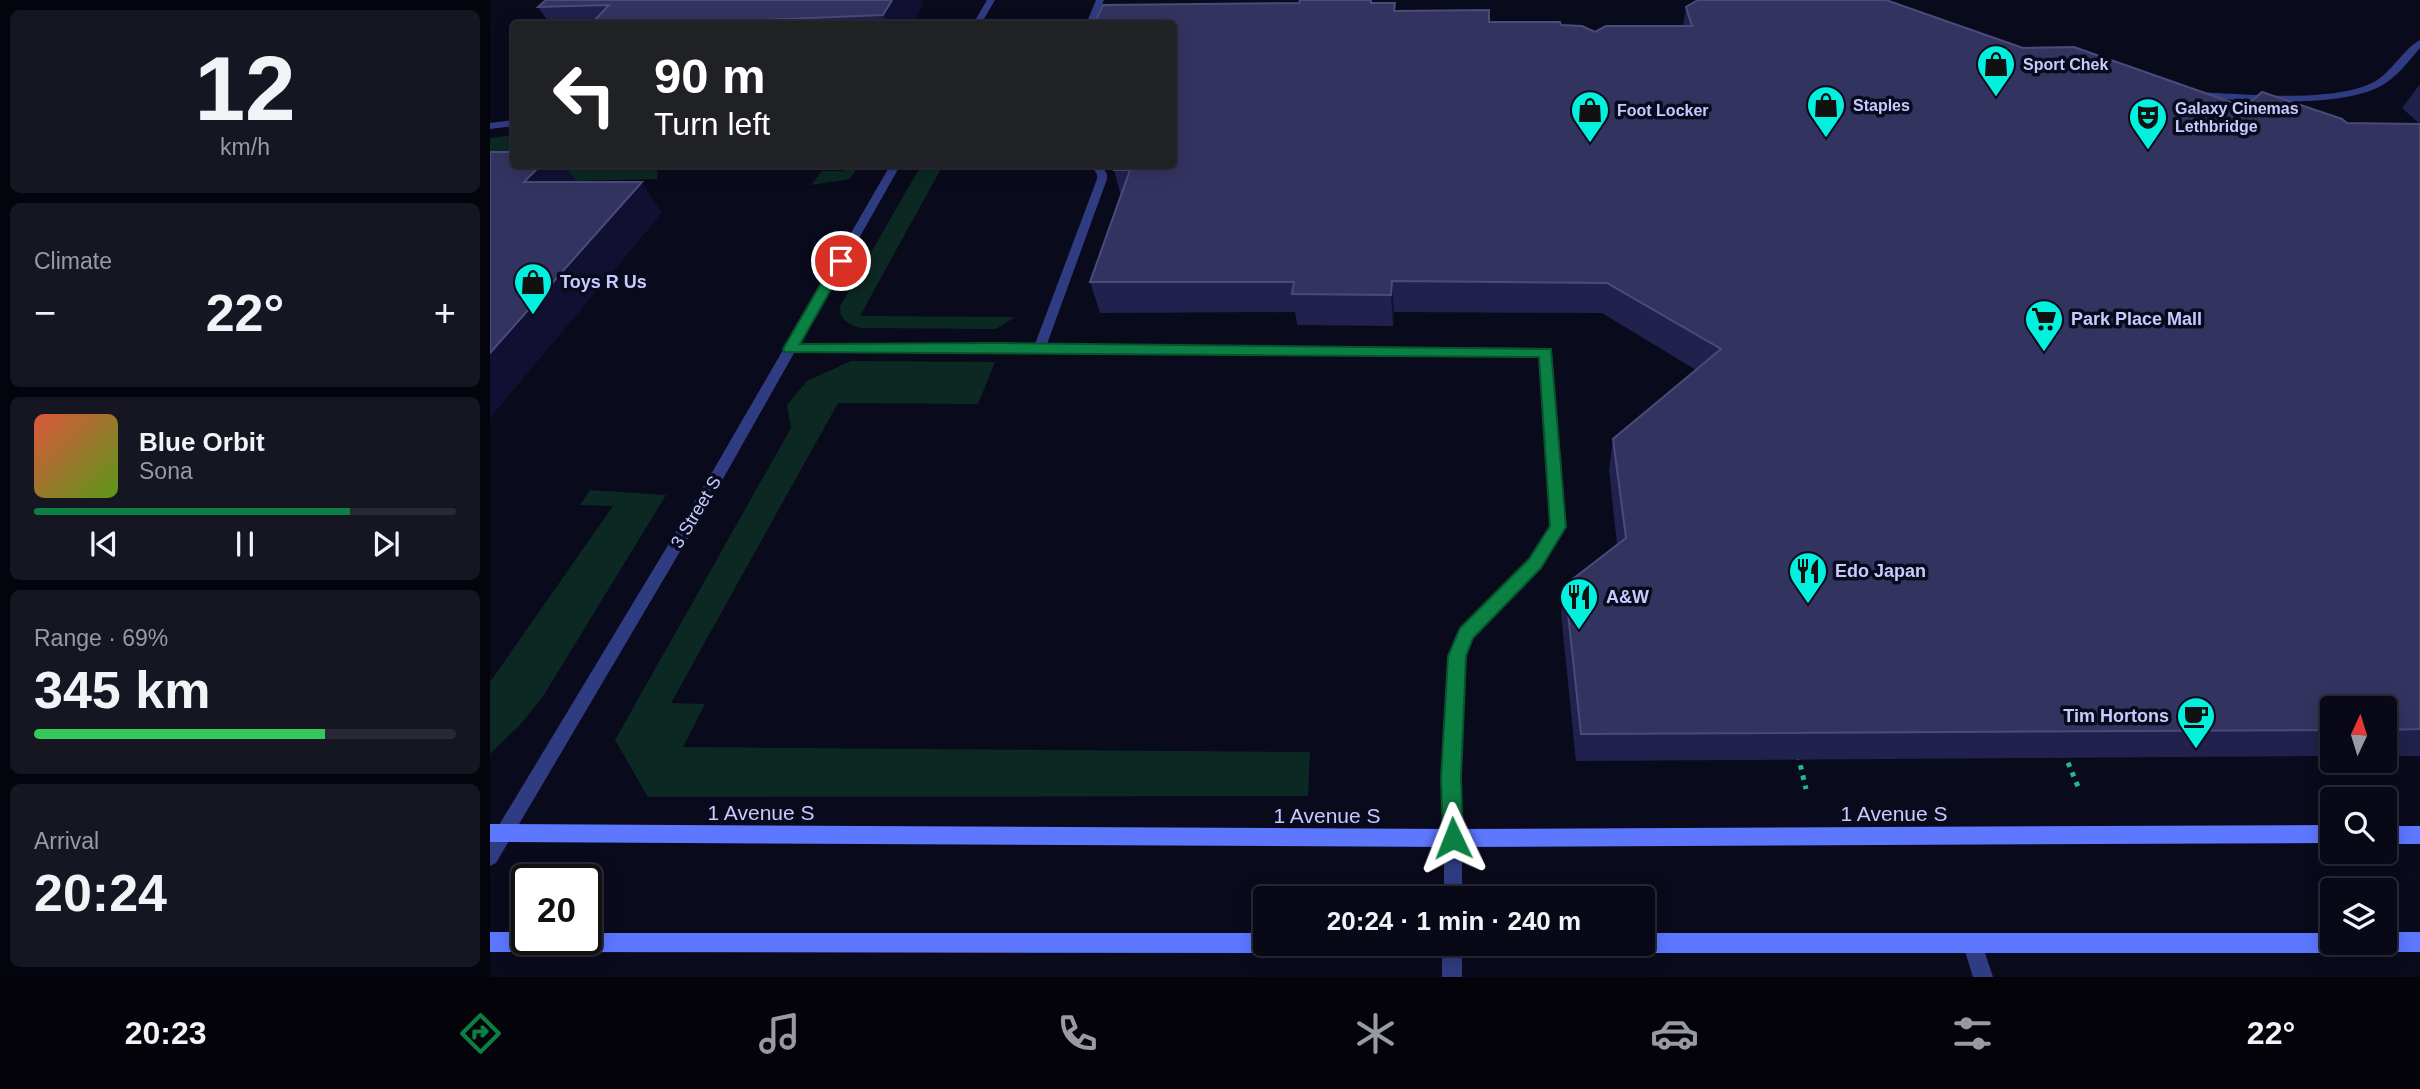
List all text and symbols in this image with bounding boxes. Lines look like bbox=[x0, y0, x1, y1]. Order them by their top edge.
text: 12 bbox=[194, 38, 296, 139]
shop icon: Sport Chek bbox=[1975, 43, 2017, 98]
icon: left bbox=[539, 49, 630, 140]
text: 90 m bbox=[654, 49, 766, 103]
place label: Sport Chek bbox=[2023, 56, 2108, 73]
shop icon: Staples bbox=[1805, 84, 1847, 139]
shop icon: Foot Locker bbox=[1569, 89, 1611, 144]
theatre icon: Galaxy Cinemas Lethbridge bbox=[2127, 96, 2169, 151]
place label: Staples bbox=[1853, 97, 1910, 114]
place label: Galaxy Cinemas Lethbridge bbox=[2175, 100, 2299, 135]
place label: Foot Locker bbox=[1617, 102, 1709, 119]
text: Turn left bbox=[654, 106, 770, 142]
text: km/h bbox=[220, 134, 270, 160]
pin bbox=[811, 231, 871, 291]
icon: arrive bbox=[822, 242, 860, 280]
text: Climate bbox=[34, 248, 112, 274]
shop icon: Toys R Us bbox=[512, 261, 554, 316]
place label: Toys R Us bbox=[560, 272, 647, 292]
text: 22° bbox=[206, 284, 284, 342]
text: − bbox=[34, 292, 56, 334]
text: + bbox=[434, 292, 456, 334]
supermarket icon: Park Place Mall bbox=[2023, 298, 2065, 353]
place label: Park Place Mall bbox=[2071, 309, 2202, 329]
text: Blue Orbit bbox=[139, 427, 265, 457]
text: Sona bbox=[139, 458, 193, 484]
street label: 3 Street S bbox=[667, 473, 725, 551]
icon: previous bbox=[85, 525, 123, 563]
icon: pause bbox=[226, 525, 264, 563]
icon: next bbox=[367, 525, 405, 563]
restaurant icon: Edo Japan bbox=[1787, 550, 1829, 605]
place label: Edo Japan bbox=[1835, 561, 1926, 581]
restaurant icon: A&W bbox=[1558, 576, 1600, 631]
place label: A&W bbox=[1606, 587, 1649, 607]
text: Range · 69% bbox=[34, 625, 168, 651]
text: 345 km bbox=[34, 661, 210, 719]
cafe icon: Tim Hortons bbox=[2175, 695, 2217, 750]
north arrow bbox=[2320, 696, 2398, 774]
map controls bbox=[2320, 696, 2397, 955]
place label: Tim Hortons bbox=[2063, 706, 2169, 726]
button: search bbox=[2320, 787, 2397, 864]
street label: 1 Avenue S bbox=[707, 801, 815, 824]
position arrow bbox=[1416, 801, 1490, 875]
street label: 1 Avenue S bbox=[1840, 802, 1948, 825]
street label: 1 Avenue S bbox=[1273, 804, 1381, 827]
text: Arrival bbox=[34, 828, 99, 854]
text: 20:24 bbox=[34, 864, 167, 922]
speed limit sign: 20 bbox=[511, 864, 602, 955]
button: layers bbox=[2320, 878, 2397, 955]
text: 20:24 · 1 min · 240 m bbox=[1327, 906, 1581, 936]
icon: directions bbox=[456, 1009, 505, 1058]
icon: music bbox=[755, 1009, 804, 1058]
icon: phone bbox=[1053, 1009, 1102, 1058]
icon: climate bbox=[1351, 1009, 1400, 1058]
icon: car bbox=[1650, 1009, 1699, 1058]
icon: filters bbox=[1948, 1009, 1997, 1058]
text: 20:23 bbox=[125, 1015, 207, 1051]
text: 22° bbox=[2247, 1015, 2295, 1051]

